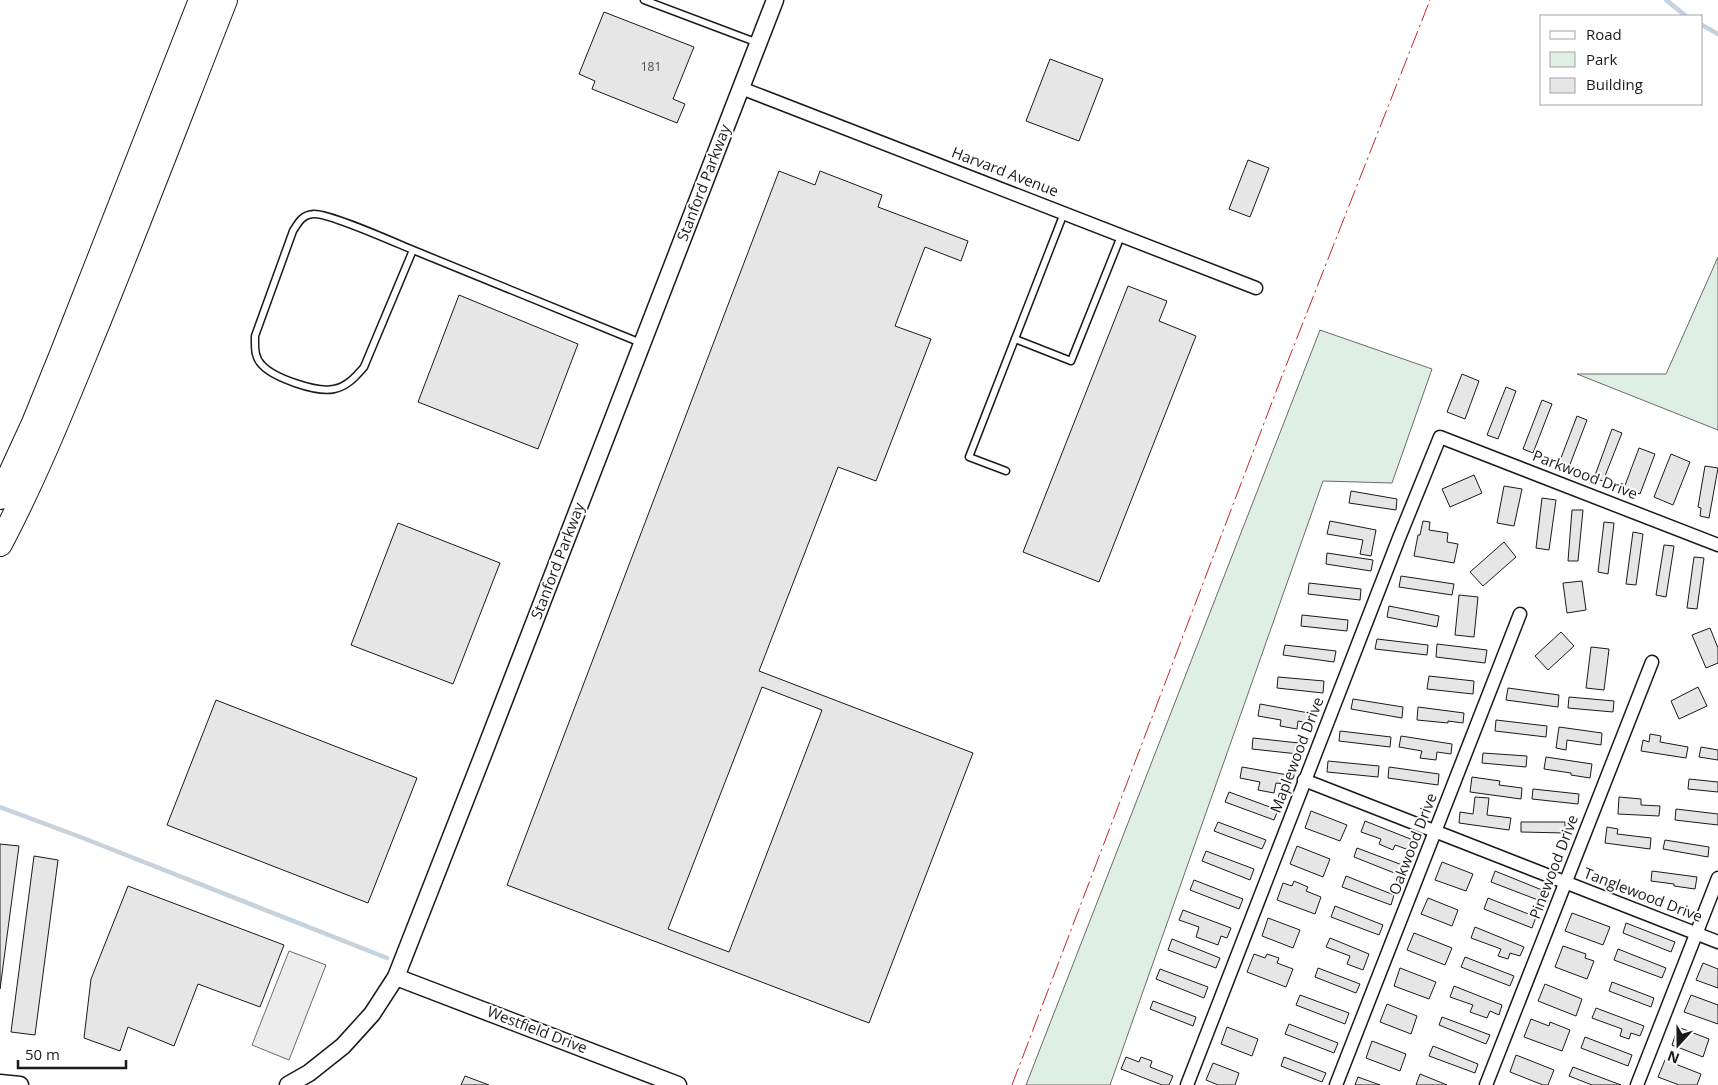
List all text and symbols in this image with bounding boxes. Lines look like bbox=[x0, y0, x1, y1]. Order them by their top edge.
legend bbox=[1540, 15, 1703, 105]
text: Road bbox=[1586, 24, 1622, 44]
text: Park bbox=[1586, 49, 1617, 69]
house number: 181 bbox=[641, 58, 661, 75]
text: Building bbox=[1586, 74, 1643, 94]
street label: Stanford Parkway bbox=[672, 121, 735, 244]
street label: Harvard Avenue bbox=[949, 142, 1062, 201]
street label: Parkwood Drive bbox=[1530, 445, 1641, 503]
street label: Stanford Parkway bbox=[526, 499, 589, 622]
street label: Maplewood Drive bbox=[1265, 694, 1327, 815]
street label: Oakwood Drive bbox=[1383, 790, 1441, 897]
street label: Pinewood Drive bbox=[1524, 812, 1582, 922]
street label: Tanglewood Drive bbox=[1581, 862, 1706, 926]
street label: Westfield Drive bbox=[484, 1001, 590, 1057]
north arrow bbox=[1653, 1020, 1703, 1070]
scale bar bbox=[18, 1038, 125, 1070]
text: 50 m bbox=[25, 1044, 60, 1064]
text: N bbox=[1664, 1047, 1682, 1069]

